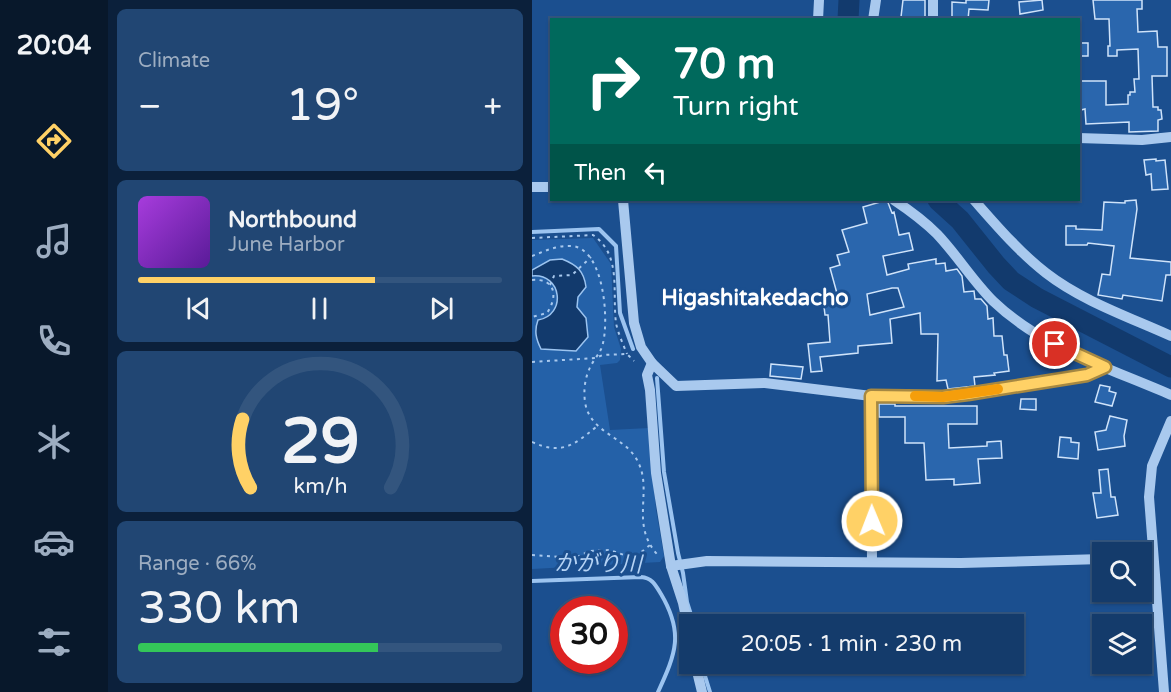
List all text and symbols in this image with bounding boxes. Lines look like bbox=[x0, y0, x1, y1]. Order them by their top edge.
text: 20:04 bbox=[17, 29, 91, 62]
text: 70 m bbox=[673, 39, 775, 90]
icon: right bbox=[574, 42, 652, 120]
text: Climate bbox=[138, 49, 210, 73]
text: 19° bbox=[286, 79, 359, 133]
text: − bbox=[138, 87, 162, 126]
text: + bbox=[483, 87, 502, 126]
text: Turn right bbox=[673, 90, 799, 123]
icon: directions bbox=[33, 120, 75, 162]
icon: left bbox=[639, 156, 672, 189]
text: Then bbox=[574, 160, 627, 186]
text: Northbound bbox=[228, 207, 357, 233]
icon: music bbox=[33, 220, 75, 262]
text: June Harbor bbox=[228, 233, 345, 257]
district label: Higashitakedacho bbox=[661, 285, 849, 311]
icon: previous bbox=[182, 292, 215, 325]
icon: pause bbox=[303, 292, 336, 325]
icon: next bbox=[425, 292, 458, 325]
pin bbox=[1029, 318, 1080, 369]
icon: phone bbox=[33, 320, 75, 362]
icon: arrive bbox=[1038, 327, 1071, 360]
text: 29 bbox=[281, 406, 359, 481]
icon: climate bbox=[33, 421, 75, 463]
text: km/h bbox=[293, 474, 347, 500]
position arrow bbox=[840, 489, 904, 553]
icon: car bbox=[33, 521, 75, 563]
map controls bbox=[1092, 542, 1152, 674]
button: search bbox=[1092, 542, 1152, 602]
water label: かがり川 bbox=[554, 550, 644, 578]
text: Range · 66% bbox=[138, 552, 257, 576]
text: 330 km bbox=[138, 582, 300, 636]
speed limit sign: 30 bbox=[550, 596, 628, 674]
button: layers bbox=[1092, 614, 1152, 674]
icon: filters bbox=[33, 621, 75, 663]
text: 20:05 · 1 min · 230 m bbox=[741, 631, 962, 657]

